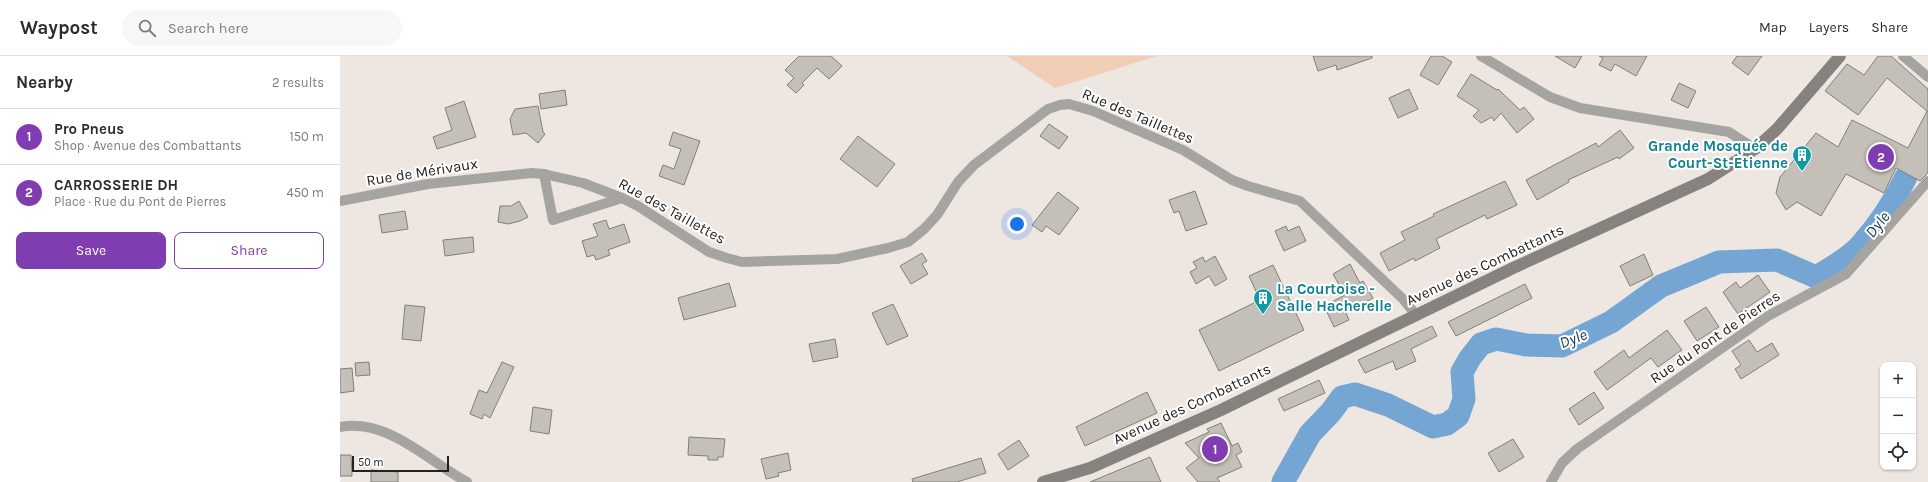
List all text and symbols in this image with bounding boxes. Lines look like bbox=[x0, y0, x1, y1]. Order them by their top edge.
search box bbox=[122, 10, 402, 46]
text: Waypost bbox=[20, 17, 98, 39]
icon: search bbox=[136, 17, 158, 39]
text: Search here bbox=[168, 19, 248, 37]
text: Map bbox=[1759, 19, 1787, 36]
text: Layers bbox=[1809, 19, 1849, 36]
text: Share bbox=[1871, 19, 1908, 36]
text: Nearby bbox=[16, 72, 73, 92]
text: 2 results bbox=[272, 75, 324, 90]
street label: Rue des Taillettes bbox=[1079, 84, 1197, 148]
text: Pro Pneus bbox=[54, 120, 124, 138]
text: 1 bbox=[27, 129, 31, 144]
text: 150 m bbox=[289, 129, 324, 144]
place label: Grande Mosquée de Court-St-Etienne bbox=[1648, 137, 1788, 172]
text: Shop · Avenue des Combattants bbox=[54, 138, 242, 153]
pin: 2 bbox=[1868, 142, 1894, 172]
building icon: Grande Mosquée de Court-St-Etienne bbox=[1791, 144, 1813, 172]
street label: Rue de Mérivaux bbox=[365, 154, 479, 190]
street label: Rue des Taillettes bbox=[615, 174, 729, 248]
text: CARROSSERIE DH bbox=[54, 176, 178, 194]
text: 2 bbox=[25, 185, 33, 200]
text: 450 m bbox=[286, 185, 324, 200]
text: Place · Rue du Pont de Pierres bbox=[54, 194, 226, 209]
water label: Dyle bbox=[1861, 207, 1894, 241]
your location bbox=[1007, 214, 1027, 234]
street label: Avenue des Combattants bbox=[1403, 221, 1567, 309]
button: Save bbox=[16, 232, 166, 269]
button: Share bbox=[174, 232, 324, 269]
place label: La Courtoise - Salle Hacherelle bbox=[1277, 280, 1392, 315]
building icon: La Courtoise - Salle Hacherelle bbox=[1252, 287, 1274, 315]
street label: Rue du Pont de Pierres bbox=[1647, 287, 1783, 387]
water label: Dyle bbox=[1557, 324, 1590, 352]
street label: Avenue des Combattants bbox=[1110, 360, 1274, 448]
map controls bbox=[1880, 362, 1916, 470]
button: + bbox=[1880, 362, 1916, 398]
button: − bbox=[1880, 398, 1916, 434]
pin: 1 bbox=[1202, 434, 1228, 464]
button: locate bbox=[1880, 434, 1916, 470]
scale bar bbox=[352, 454, 449, 473]
text: 50 m bbox=[358, 456, 384, 469]

